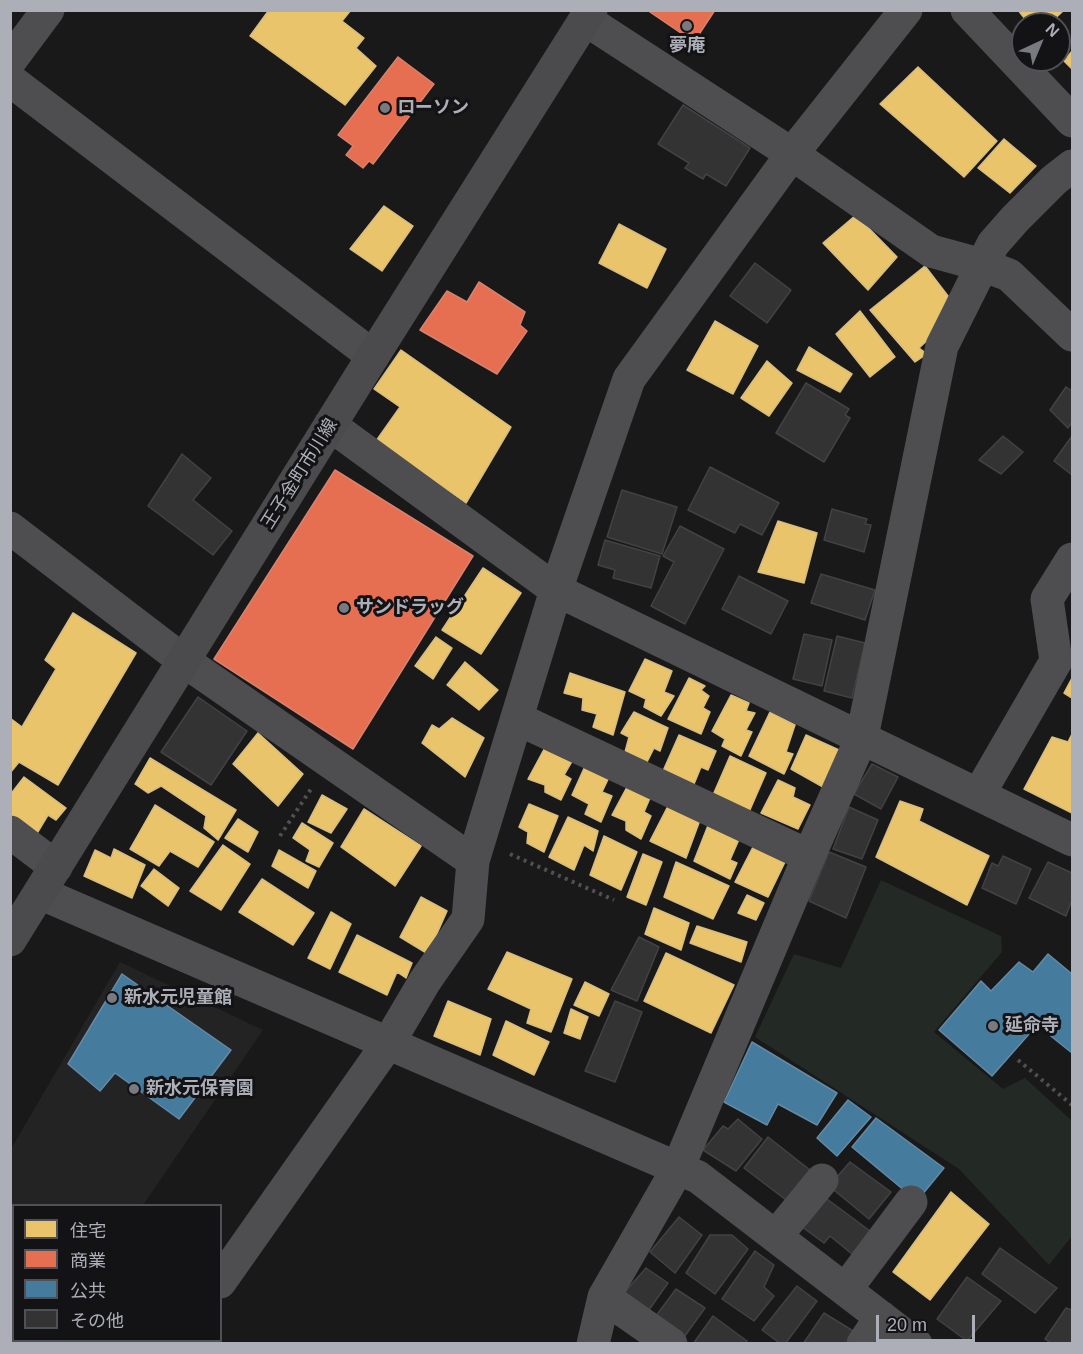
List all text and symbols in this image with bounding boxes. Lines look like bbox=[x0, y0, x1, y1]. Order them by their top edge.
north arrow bbox=[1011, 12, 1071, 72]
marker: 夢庵 bbox=[680, 19, 694, 33]
text: N bbox=[1042, 20, 1063, 40]
place label: 夢庵 bbox=[669, 35, 705, 57]
place label: ローソン bbox=[397, 97, 469, 119]
marker: ローソン bbox=[378, 101, 392, 115]
street label: 王子金町市川線 bbox=[257, 415, 343, 533]
place label: サンドラッグ bbox=[356, 597, 464, 619]
marker: サンドラッグ bbox=[337, 601, 351, 615]
place label: 新水元児童館 bbox=[124, 987, 232, 1009]
marker: 新水元児童館 bbox=[105, 991, 119, 1005]
place label: 延命寺 bbox=[1005, 1015, 1059, 1037]
marker: 延命寺 bbox=[986, 1019, 1000, 1033]
place label: 新水元保育園 bbox=[146, 1078, 254, 1100]
marker: 新水元保育園 bbox=[127, 1082, 141, 1096]
legend bbox=[12, 1204, 222, 1342]
text: 住宅 bbox=[70, 1221, 106, 1241]
text: 商業 bbox=[70, 1251, 106, 1271]
text: 公共 bbox=[70, 1281, 106, 1301]
scale bar bbox=[879, 1303, 978, 1341]
text: その他 bbox=[70, 1311, 124, 1331]
text: 20 m bbox=[887, 1315, 927, 1335]

